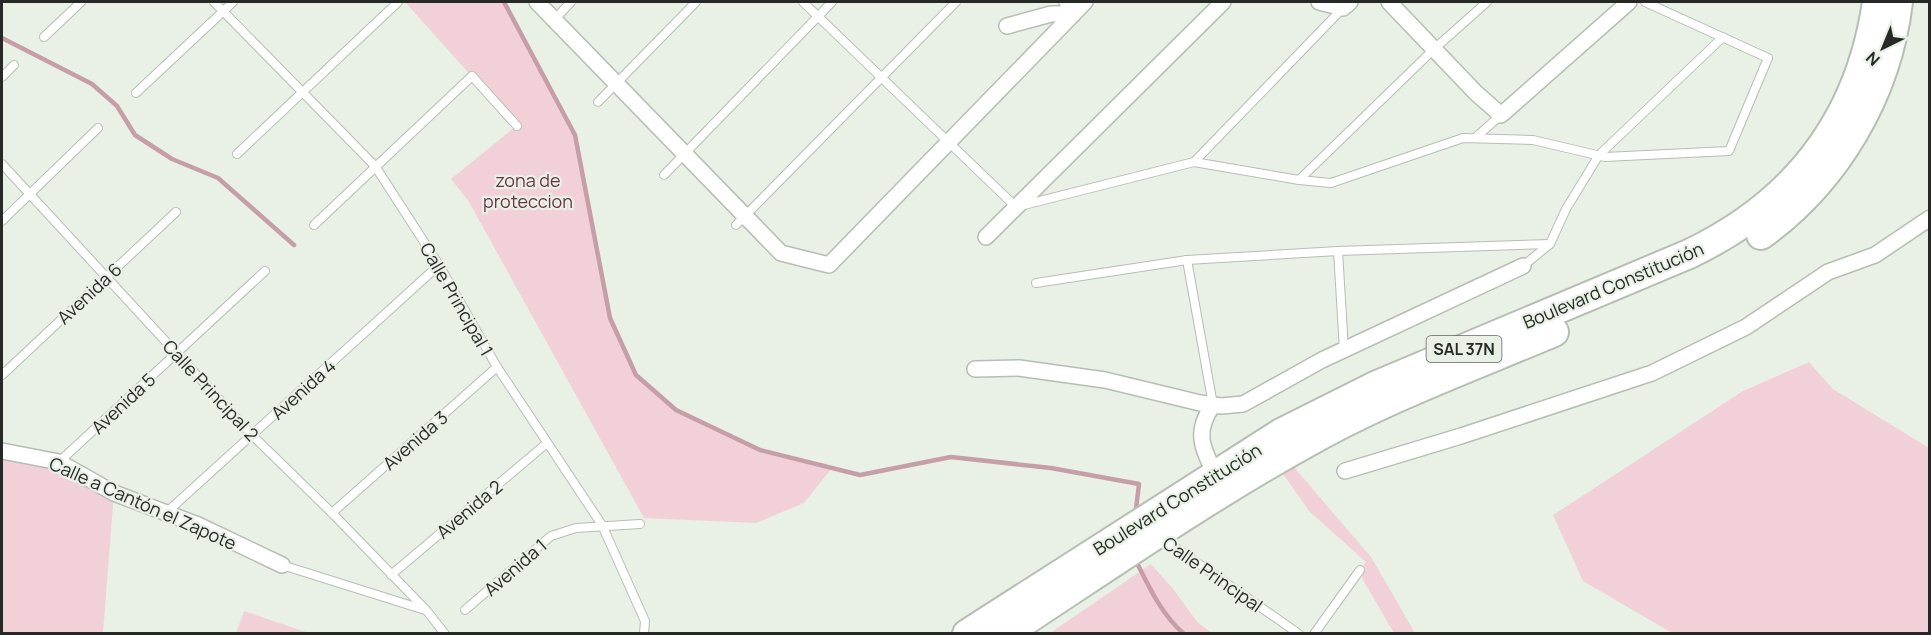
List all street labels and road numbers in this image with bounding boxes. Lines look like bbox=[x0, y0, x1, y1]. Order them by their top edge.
street label: Boulevard Constitución bbox=[1519, 236, 1707, 334]
street label: Calle Principal 1 bbox=[415, 238, 499, 360]
street label: Avenida 6 bbox=[52, 257, 126, 329]
street label: Calle Principal 2 bbox=[158, 334, 264, 446]
road number: SAL 37N bbox=[1426, 336, 1502, 362]
street label: Avenida 4 bbox=[265, 353, 341, 425]
street label: Avenida 5 bbox=[86, 367, 160, 439]
street label: Avenida 3 bbox=[377, 405, 453, 475]
street label: Boulevard Constitución bbox=[1088, 437, 1266, 561]
street label: Calle a Cantón el Zapote bbox=[46, 451, 240, 555]
street label: Avenida 2 bbox=[431, 474, 507, 544]
street label: Calle Principal bbox=[1158, 531, 1268, 617]
street label: Avenida 1 bbox=[478, 533, 552, 601]

